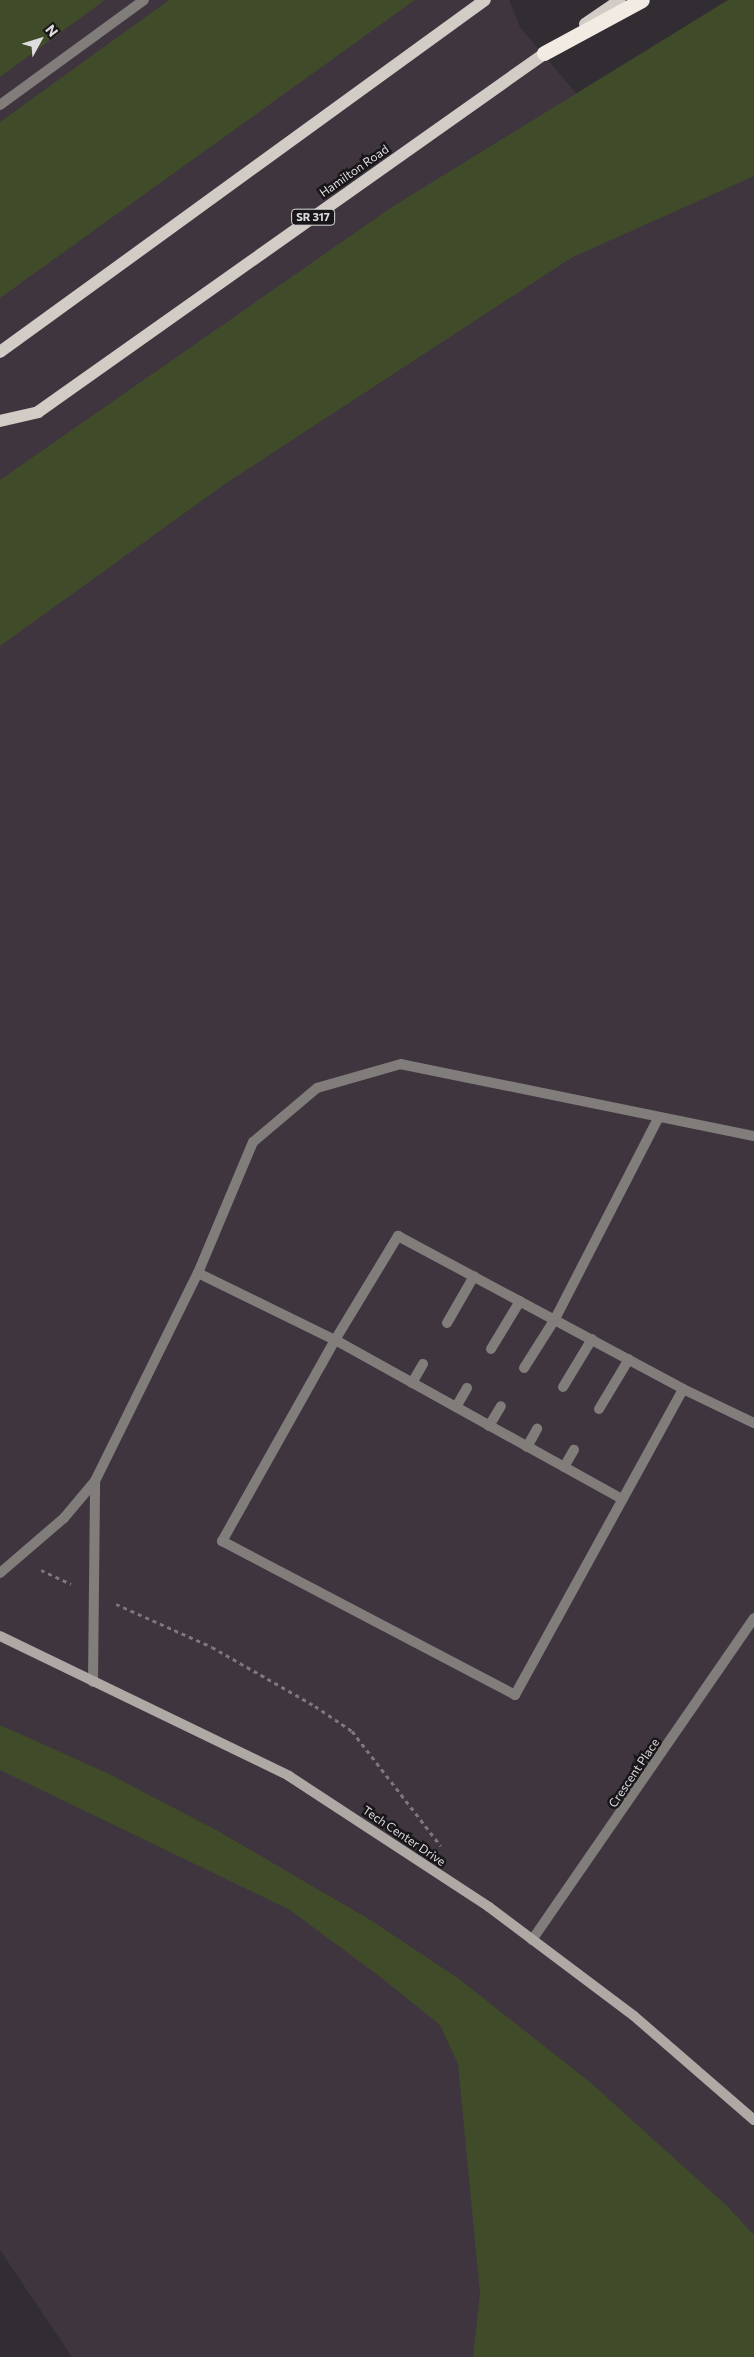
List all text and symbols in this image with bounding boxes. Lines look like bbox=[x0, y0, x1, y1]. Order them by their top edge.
north arrow bbox=[15, 15, 65, 65]
text: N bbox=[42, 21, 62, 40]
street label: Hamilton Road bbox=[317, 142, 391, 200]
road number: SR 317 bbox=[290, 208, 336, 226]
street label: Crescent Place bbox=[606, 1736, 662, 1810]
street label: Tech Center Drive bbox=[360, 1803, 448, 1869]

